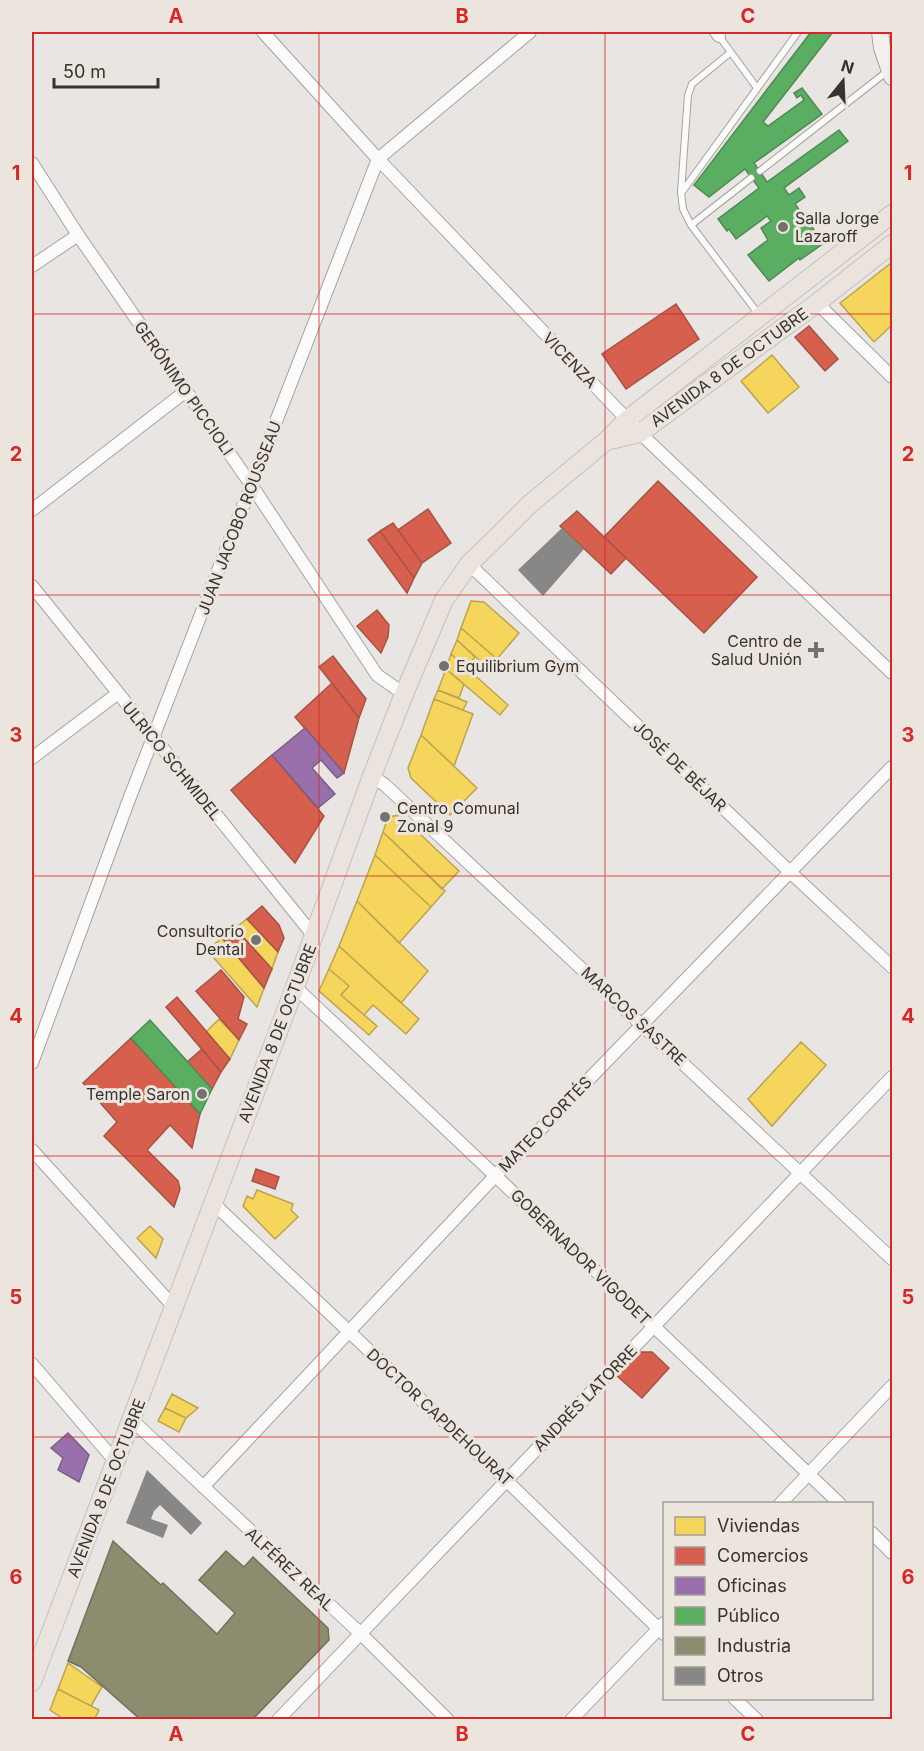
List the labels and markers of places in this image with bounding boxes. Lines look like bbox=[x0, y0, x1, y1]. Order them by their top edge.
place label: Salla Jorge Lazaroff bbox=[795, 208, 879, 246]
marker: Salla Jorge Lazaroff bbox=[776, 220, 790, 234]
place label: Centro de Salud Unión bbox=[711, 631, 802, 669]
marker: Centro de Salud Unión bbox=[807, 641, 825, 659]
place label: Equilibrium Gym bbox=[456, 656, 579, 676]
marker: Equilibrium Gym bbox=[437, 659, 451, 673]
place label: Centro Comunal Zonal 9 bbox=[397, 798, 520, 836]
marker: Centro Comunal Zonal 9 bbox=[378, 810, 392, 824]
place label: Consultorio Dental bbox=[157, 921, 244, 959]
marker: Consultorio Dental bbox=[249, 933, 263, 947]
place label: Temple Saron bbox=[86, 1084, 190, 1104]
marker: Temple Saron bbox=[195, 1087, 209, 1101]

